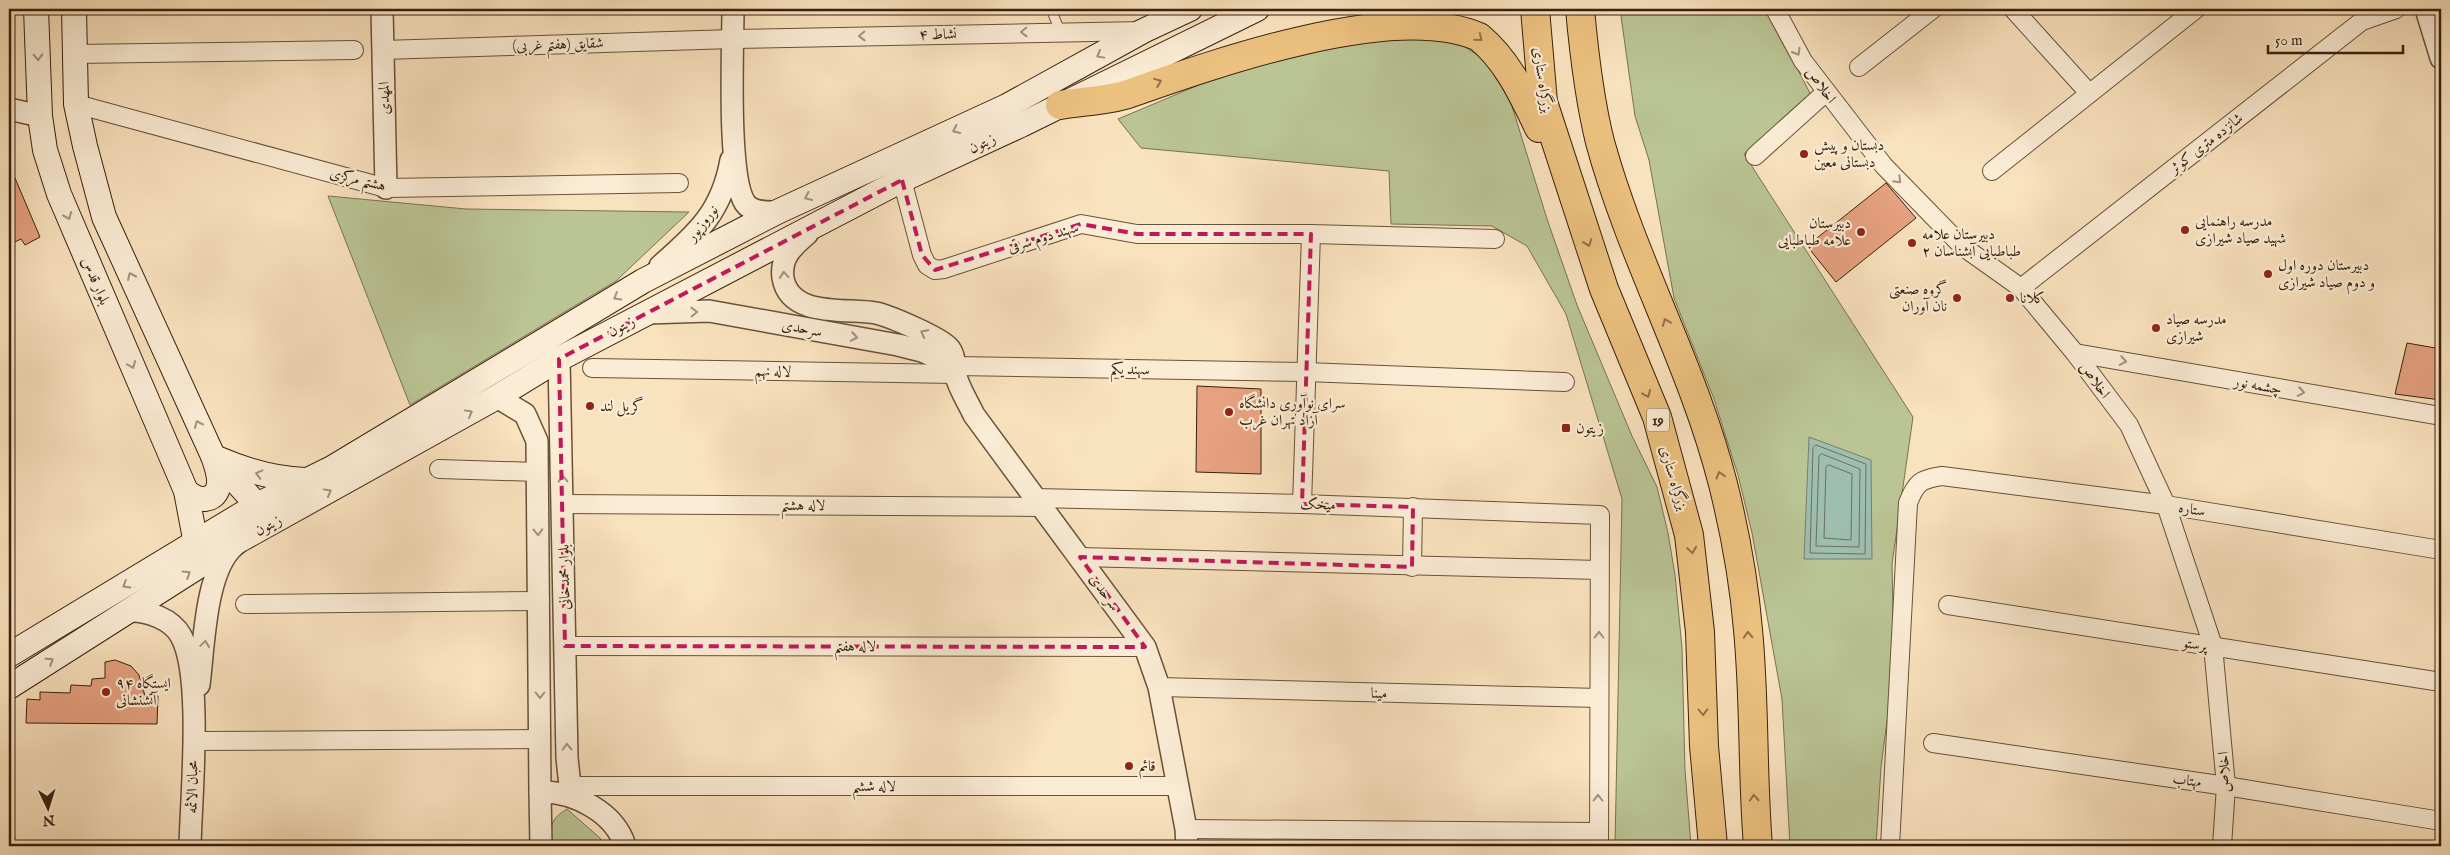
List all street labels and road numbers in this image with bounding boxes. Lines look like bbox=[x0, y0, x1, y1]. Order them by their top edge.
street label: نشاط ۴ bbox=[919, 25, 957, 44]
street label: شقایق (هفتم غربی) bbox=[512, 33, 604, 61]
street label: بزرگراه ستاری bbox=[1528, 46, 1558, 115]
street label: اخلاص bbox=[1801, 63, 1840, 107]
street label: المهدی bbox=[375, 81, 394, 115]
street label: شانزده متری کوثر bbox=[2164, 109, 2247, 179]
street label: زیتون bbox=[966, 129, 999, 158]
street label: هشتم مرکزی bbox=[326, 163, 388, 201]
street label: نوروزپور bbox=[681, 201, 723, 248]
street label: سهند دوم شرقی bbox=[1005, 218, 1082, 260]
street label: بلوار قدس bbox=[77, 254, 114, 308]
street label: زیتون bbox=[604, 311, 638, 341]
street label: سرحدی bbox=[780, 316, 824, 341]
street label: اخلاص bbox=[2075, 358, 2114, 402]
street label: سهند يكم bbox=[1110, 360, 1150, 383]
street label: لاله نهم bbox=[754, 362, 792, 385]
street label: چشمه نور bbox=[2231, 372, 2283, 399]
road number: 19 bbox=[1647, 408, 1669, 432]
street label: بزرگراه ستاری bbox=[1655, 443, 1693, 513]
street label: میخک bbox=[1300, 494, 1336, 515]
street label: لاله هشتم bbox=[781, 496, 825, 520]
street label: ستاره bbox=[2177, 498, 2207, 521]
street label: زیتون bbox=[251, 510, 285, 540]
street label: بلوار محمدخانی bbox=[554, 544, 575, 610]
street label: سرحدی bbox=[1085, 570, 1124, 614]
street label: پرستو bbox=[2179, 633, 2210, 656]
street label: لاله هفتم bbox=[834, 637, 876, 661]
street label: مینا bbox=[1370, 684, 1388, 703]
street label: اخلاص bbox=[2214, 751, 2235, 793]
street label: محبان الائمه bbox=[183, 760, 202, 814]
street label: مهتاب bbox=[2171, 769, 2203, 792]
street label: لاله ششم bbox=[852, 777, 896, 801]

